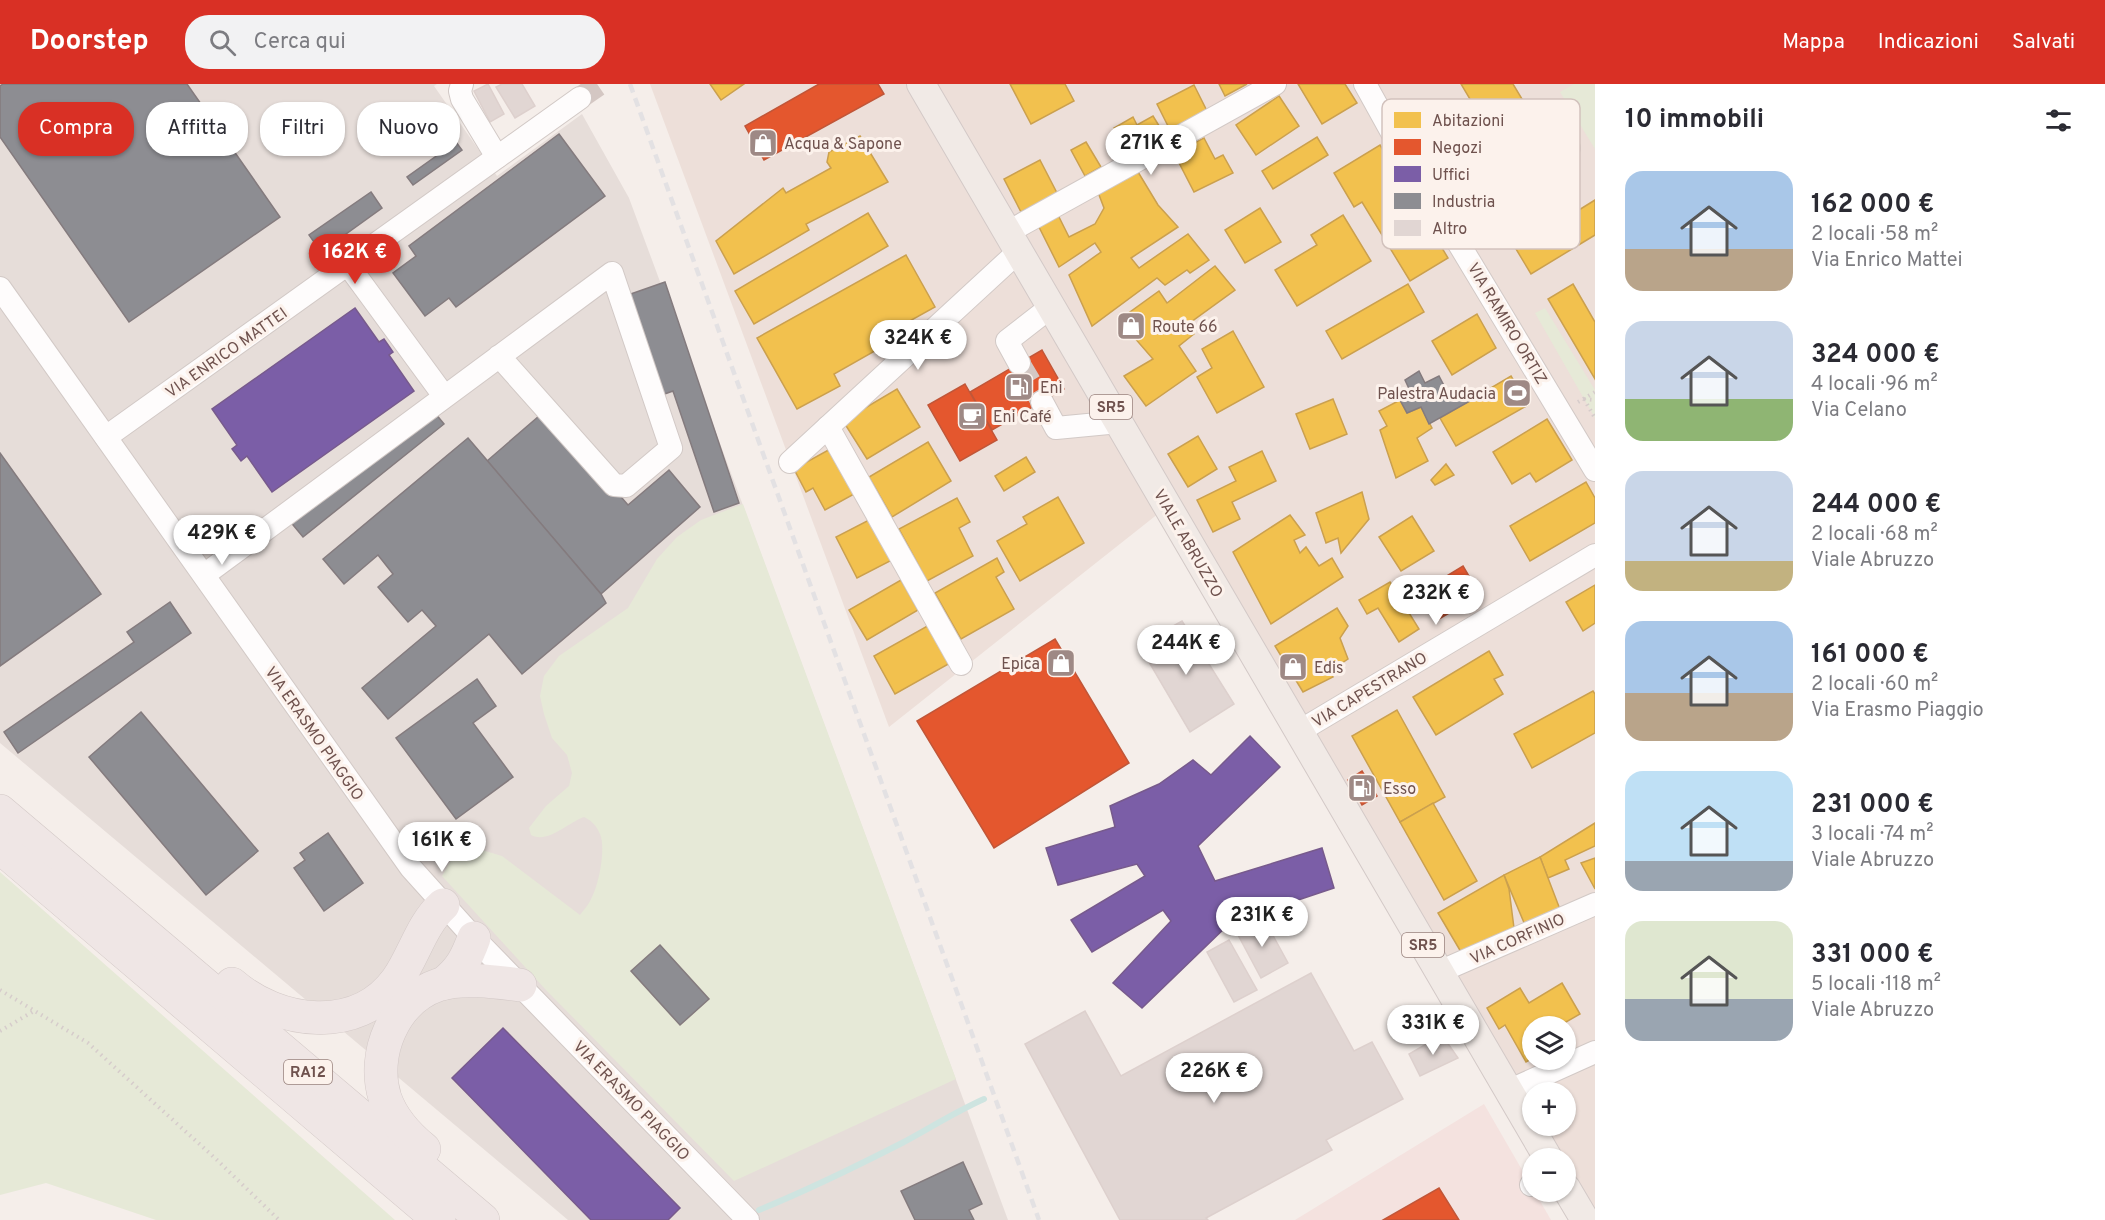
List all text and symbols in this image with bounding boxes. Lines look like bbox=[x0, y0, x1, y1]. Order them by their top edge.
search box bbox=[185, 15, 605, 69]
text: Doorstep bbox=[30, 24, 149, 60]
icon: search bbox=[206, 26, 239, 59]
text: Cerca qui bbox=[254, 29, 346, 56]
text: Mappa bbox=[1782, 29, 1845, 56]
text: Indicazioni bbox=[1878, 29, 1979, 56]
text: Salvati bbox=[2012, 29, 2075, 56]
legend bbox=[1382, 99, 1580, 249]
chip: Compra bbox=[18, 102, 134, 156]
chip: Affitta bbox=[146, 102, 248, 156]
chip: Filtri bbox=[260, 102, 345, 156]
chip: Nuovo bbox=[357, 102, 460, 156]
text: 10 immobili bbox=[1625, 104, 1764, 137]
icon: filters bbox=[2042, 104, 2075, 137]
text: Abitazioni bbox=[1432, 112, 1504, 132]
pin: 271K € bbox=[1102, 125, 1200, 176]
shop icon: Acqua & Sapone bbox=[747, 127, 779, 159]
text: 271K € bbox=[1120, 131, 1182, 157]
place label: Acqua & Sapone bbox=[784, 135, 902, 155]
text: Negozi bbox=[1432, 139, 1482, 159]
text: Uffici bbox=[1432, 166, 1470, 186]
text: 162 000 € bbox=[1811, 189, 1934, 222]
text: Industria bbox=[1432, 193, 1495, 213]
icon: home bbox=[1673, 195, 1745, 267]
text: Altro bbox=[1432, 220, 1467, 240]
text: 2 locali · 58 m² bbox=[1811, 222, 1938, 248]
pin: 162K € bbox=[306, 234, 404, 285]
text: 162K € bbox=[323, 240, 387, 266]
text: Via Enrico Mattei bbox=[1811, 248, 1963, 274]
street label: VIA RAMIRO ORTIZ bbox=[1462, 260, 1550, 388]
street label: VIA ENRICO MATTEI bbox=[162, 304, 292, 403]
shop icon: Route 66 bbox=[1115, 310, 1147, 342]
place label: Route 66 bbox=[1152, 318, 1218, 338]
pin: 324K € bbox=[869, 320, 967, 371]
text: 324K € bbox=[884, 326, 952, 352]
text: 324 000 € bbox=[1811, 339, 1940, 372]
icon: home bbox=[1673, 345, 1745, 417]
fuel station icon: Eni bbox=[1003, 371, 1035, 403]
text: 4 locali · 96 m² bbox=[1811, 372, 1938, 398]
sports icon: Palestra Audacia bbox=[1501, 377, 1533, 409]
place label: Eni bbox=[1040, 379, 1063, 399]
place label: Palestra Audacia bbox=[1377, 385, 1496, 405]
road number: SR5 bbox=[1090, 395, 1132, 419]
text: Via Celano bbox=[1811, 398, 1907, 424]
cafe icon: Eni Café bbox=[956, 400, 988, 432]
place label: Eni Café bbox=[993, 408, 1052, 428]
street label: VIALE ABRUZZO bbox=[1148, 486, 1226, 602]
text: 244 000 € bbox=[1811, 489, 1941, 522]
icon: home bbox=[1673, 495, 1745, 567]
pin: 429K € bbox=[173, 515, 271, 566]
text: 429K € bbox=[187, 521, 257, 547]
text: 2 locali · 68 m² bbox=[1811, 522, 1938, 548]
text: Viale Abruzzo bbox=[1811, 548, 1934, 574]
pin: 232K € bbox=[1387, 575, 1485, 626]
text: 232K € bbox=[1402, 581, 1470, 607]
pin: 244K € bbox=[1137, 625, 1235, 676]
text: 244K € bbox=[1151, 631, 1221, 657]
text: 161 000 € bbox=[1811, 639, 1929, 672]
icon: home bbox=[1673, 645, 1745, 717]
shop icon: Epica bbox=[1045, 647, 1077, 679]
street label: VIA CAPESTRANO bbox=[1309, 648, 1431, 733]
shop icon: Edis bbox=[1277, 651, 1309, 683]
place label: Epica bbox=[1001, 655, 1040, 675]
place label: Edis bbox=[1314, 659, 1344, 679]
street label: VIA ERASMO PIAGGIO bbox=[259, 663, 367, 805]
text: 2 locali · 60 m² bbox=[1811, 672, 1938, 698]
text: Via Erasmo Piaggio bbox=[1811, 698, 1984, 724]
fuel station icon: Esso bbox=[1346, 772, 1378, 804]
place label: Esso bbox=[1383, 780, 1416, 800]
text: 231 000 € bbox=[1811, 789, 1934, 822]
icon: home bbox=[1673, 795, 1745, 867]
pin: 161K € bbox=[393, 822, 491, 873]
text: 3 locali · 74 m² bbox=[1811, 822, 1933, 848]
text: 161K € bbox=[412, 828, 472, 854]
text: Viale Abruzzo bbox=[1811, 848, 1934, 874]
pin: 231K € bbox=[1213, 897, 1311, 948]
text: 231K € bbox=[1230, 903, 1294, 929]
street label: VIA CORFINIO bbox=[1467, 910, 1568, 970]
road number: SR5 bbox=[1402, 933, 1444, 957]
text: 331 000 € bbox=[1811, 939, 1934, 972]
icon: home bbox=[1673, 945, 1745, 1017]
text: 5 locali · 118 m² bbox=[1811, 972, 1941, 998]
text: Viale Abruzzo bbox=[1811, 998, 1934, 1024]
pin: 331K € bbox=[1384, 1005, 1482, 1056]
text: 331K € bbox=[1401, 1011, 1465, 1037]
map controls bbox=[1522, 1016, 1576, 1202]
button: layers bbox=[1522, 1016, 1576, 1070]
street label: VIA ERASMO PIAGGIO bbox=[568, 1037, 693, 1166]
pin: 226K € bbox=[1165, 1053, 1263, 1104]
text: 226K € bbox=[1180, 1059, 1248, 1085]
road number: RA12 bbox=[284, 1060, 332, 1084]
button: + bbox=[1522, 1082, 1576, 1136]
button: − bbox=[1522, 1148, 1576, 1202]

